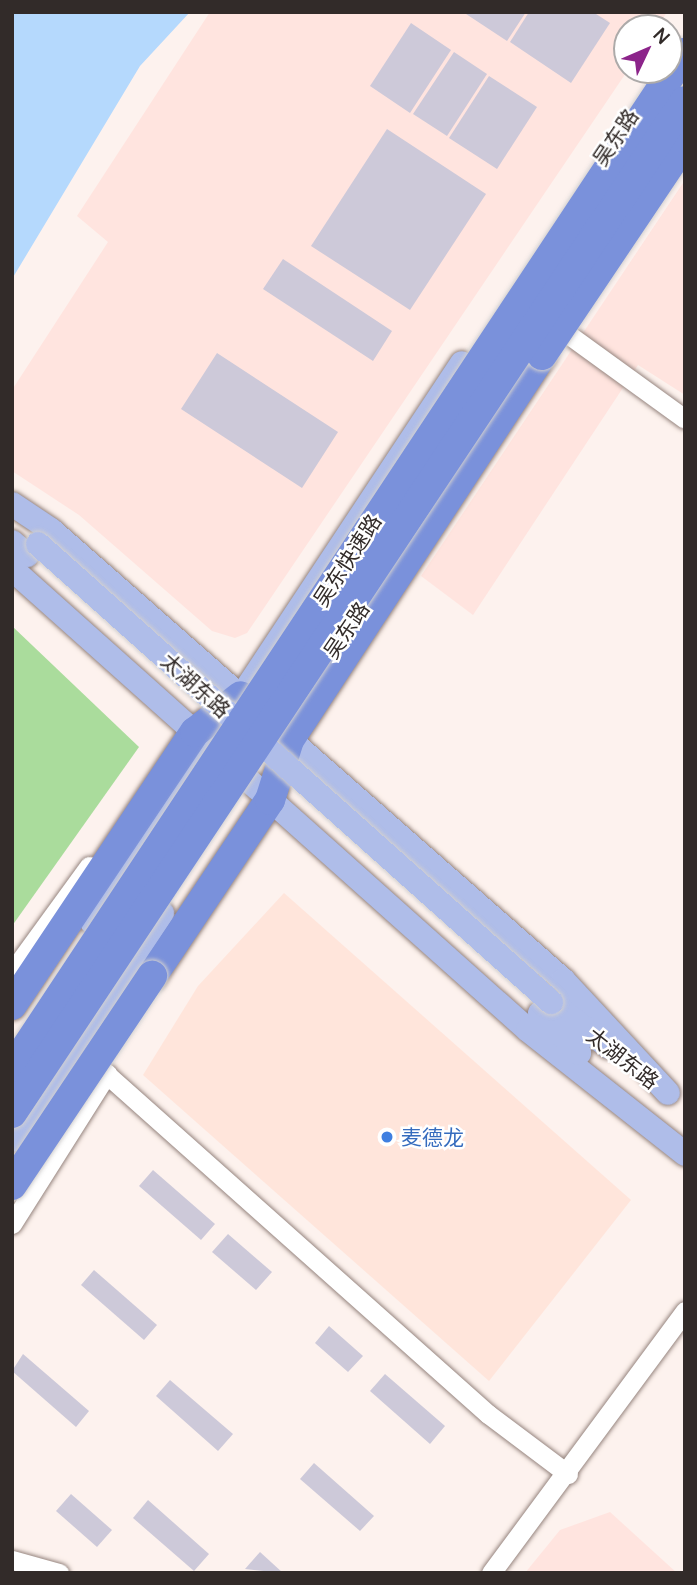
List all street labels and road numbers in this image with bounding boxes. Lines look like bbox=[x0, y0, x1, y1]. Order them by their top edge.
street label: 吴东路 bbox=[587, 104, 643, 170]
street label: 吴东快速路 bbox=[308, 509, 386, 611]
street label: 吴东路 bbox=[318, 597, 374, 663]
street label: 太湖东路 bbox=[156, 648, 236, 722]
street label: 太湖东路 bbox=[582, 1022, 664, 1094]

